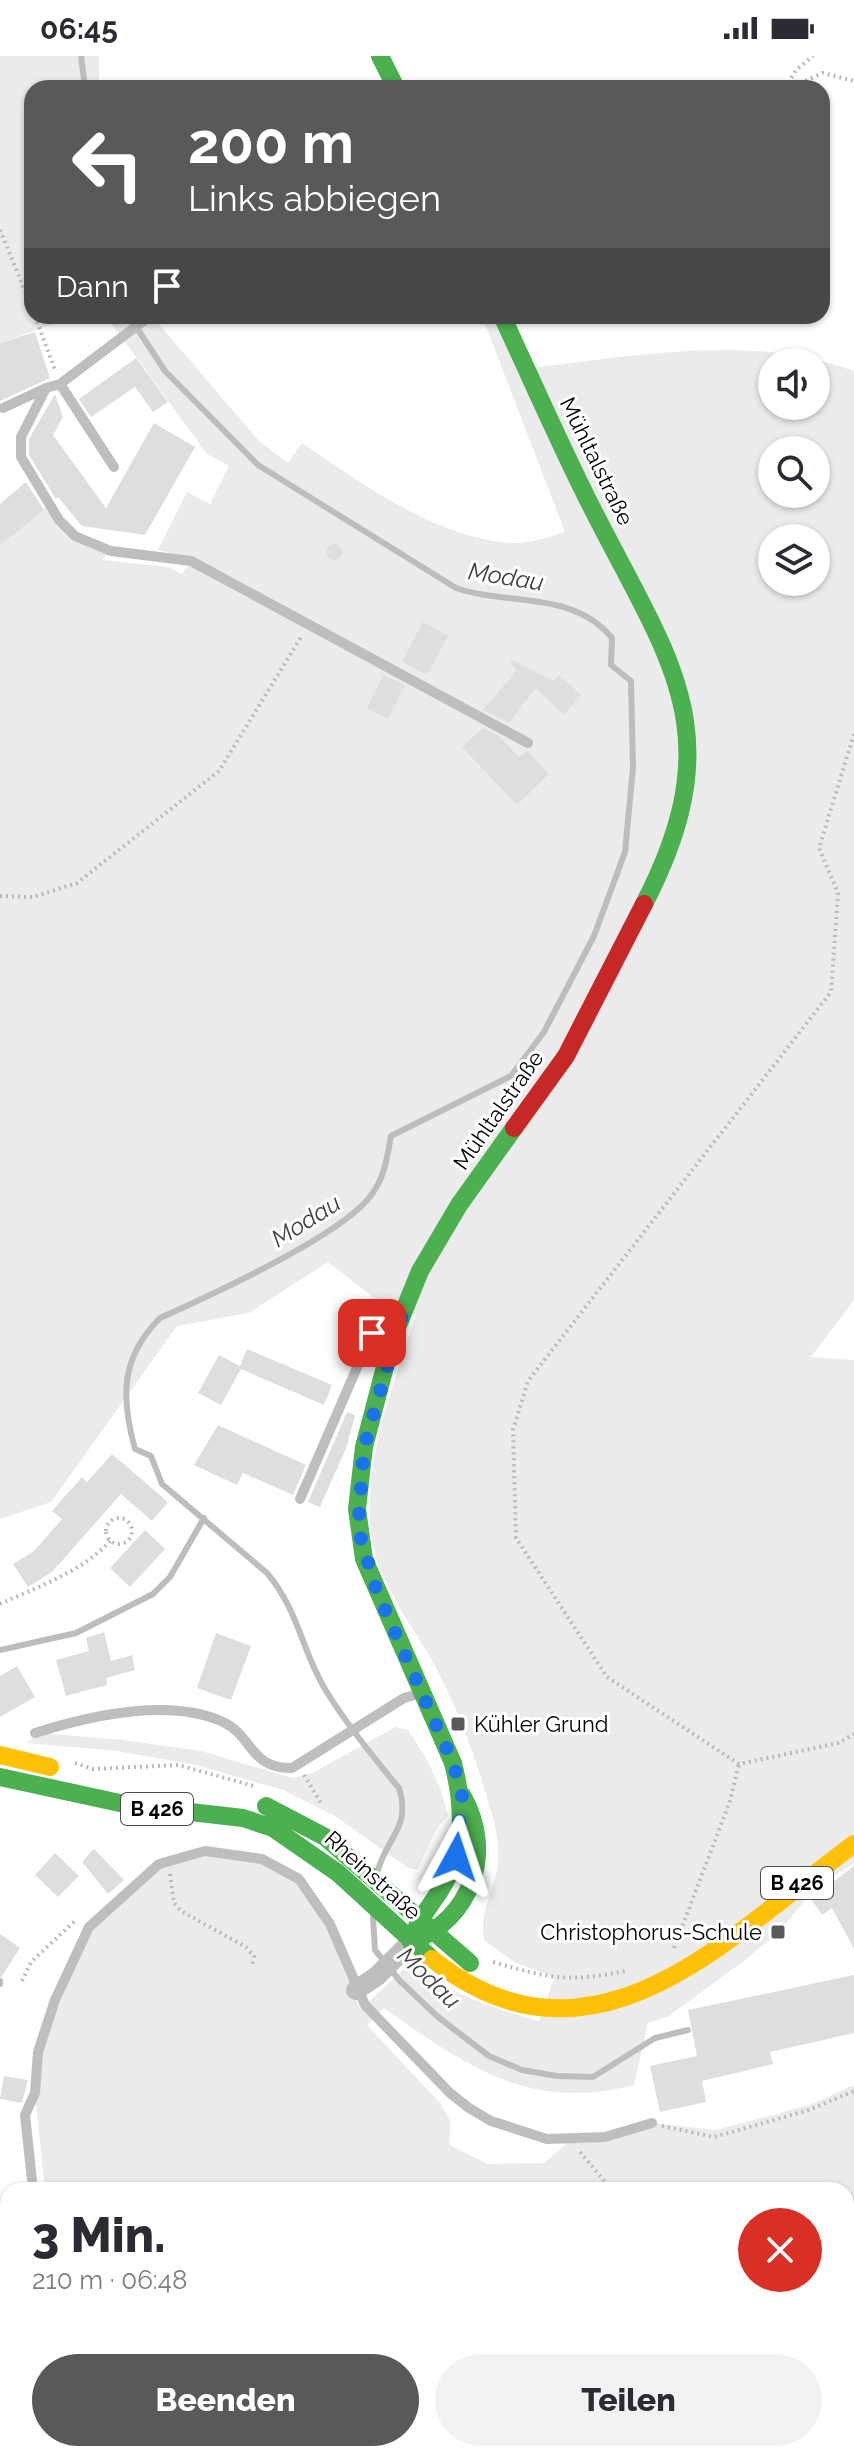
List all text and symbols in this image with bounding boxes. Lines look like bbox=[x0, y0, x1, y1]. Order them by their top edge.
text: 06:45 bbox=[40, 11, 118, 46]
text: 200 m bbox=[188, 110, 354, 176]
icon: left bbox=[56, 112, 160, 216]
text: Links abbiegen bbox=[188, 177, 441, 219]
icon: arrive bbox=[145, 264, 189, 308]
text: Dann bbox=[56, 269, 129, 304]
map controls bbox=[758, 348, 830, 596]
button: sound bbox=[758, 348, 830, 420]
street label: Mühltalstraße bbox=[555, 393, 639, 529]
button: search bbox=[758, 436, 830, 508]
button: layers bbox=[758, 524, 830, 596]
water label: Modau bbox=[466, 556, 546, 597]
street label: Mühltalstraße bbox=[447, 1045, 549, 1174]
water label: Modau bbox=[266, 1188, 346, 1253]
pin bbox=[338, 1299, 406, 1367]
icon: arrive bbox=[350, 1311, 394, 1355]
place label: Kühler Grund bbox=[474, 1711, 608, 1737]
marker: Kühler Grund bbox=[449, 1715, 467, 1733]
road number: B 426 bbox=[121, 1793, 193, 1825]
position arrow bbox=[414, 1815, 498, 1899]
street label: Rheinstraße bbox=[320, 1825, 426, 1925]
road number: B 426 bbox=[761, 1867, 833, 1899]
place label: Christophorus-Schule bbox=[540, 1919, 762, 1945]
marker: Christophorus-Schule bbox=[769, 1923, 787, 1941]
water label: Modau bbox=[392, 1941, 467, 2014]
text: 3 Min. bbox=[32, 2207, 166, 2263]
button: close bbox=[738, 2208, 822, 2292]
text: 210 m · 06:48 bbox=[32, 2265, 187, 2295]
button: Beenden bbox=[32, 2354, 419, 2446]
button: Teilen bbox=[435, 2354, 822, 2446]

